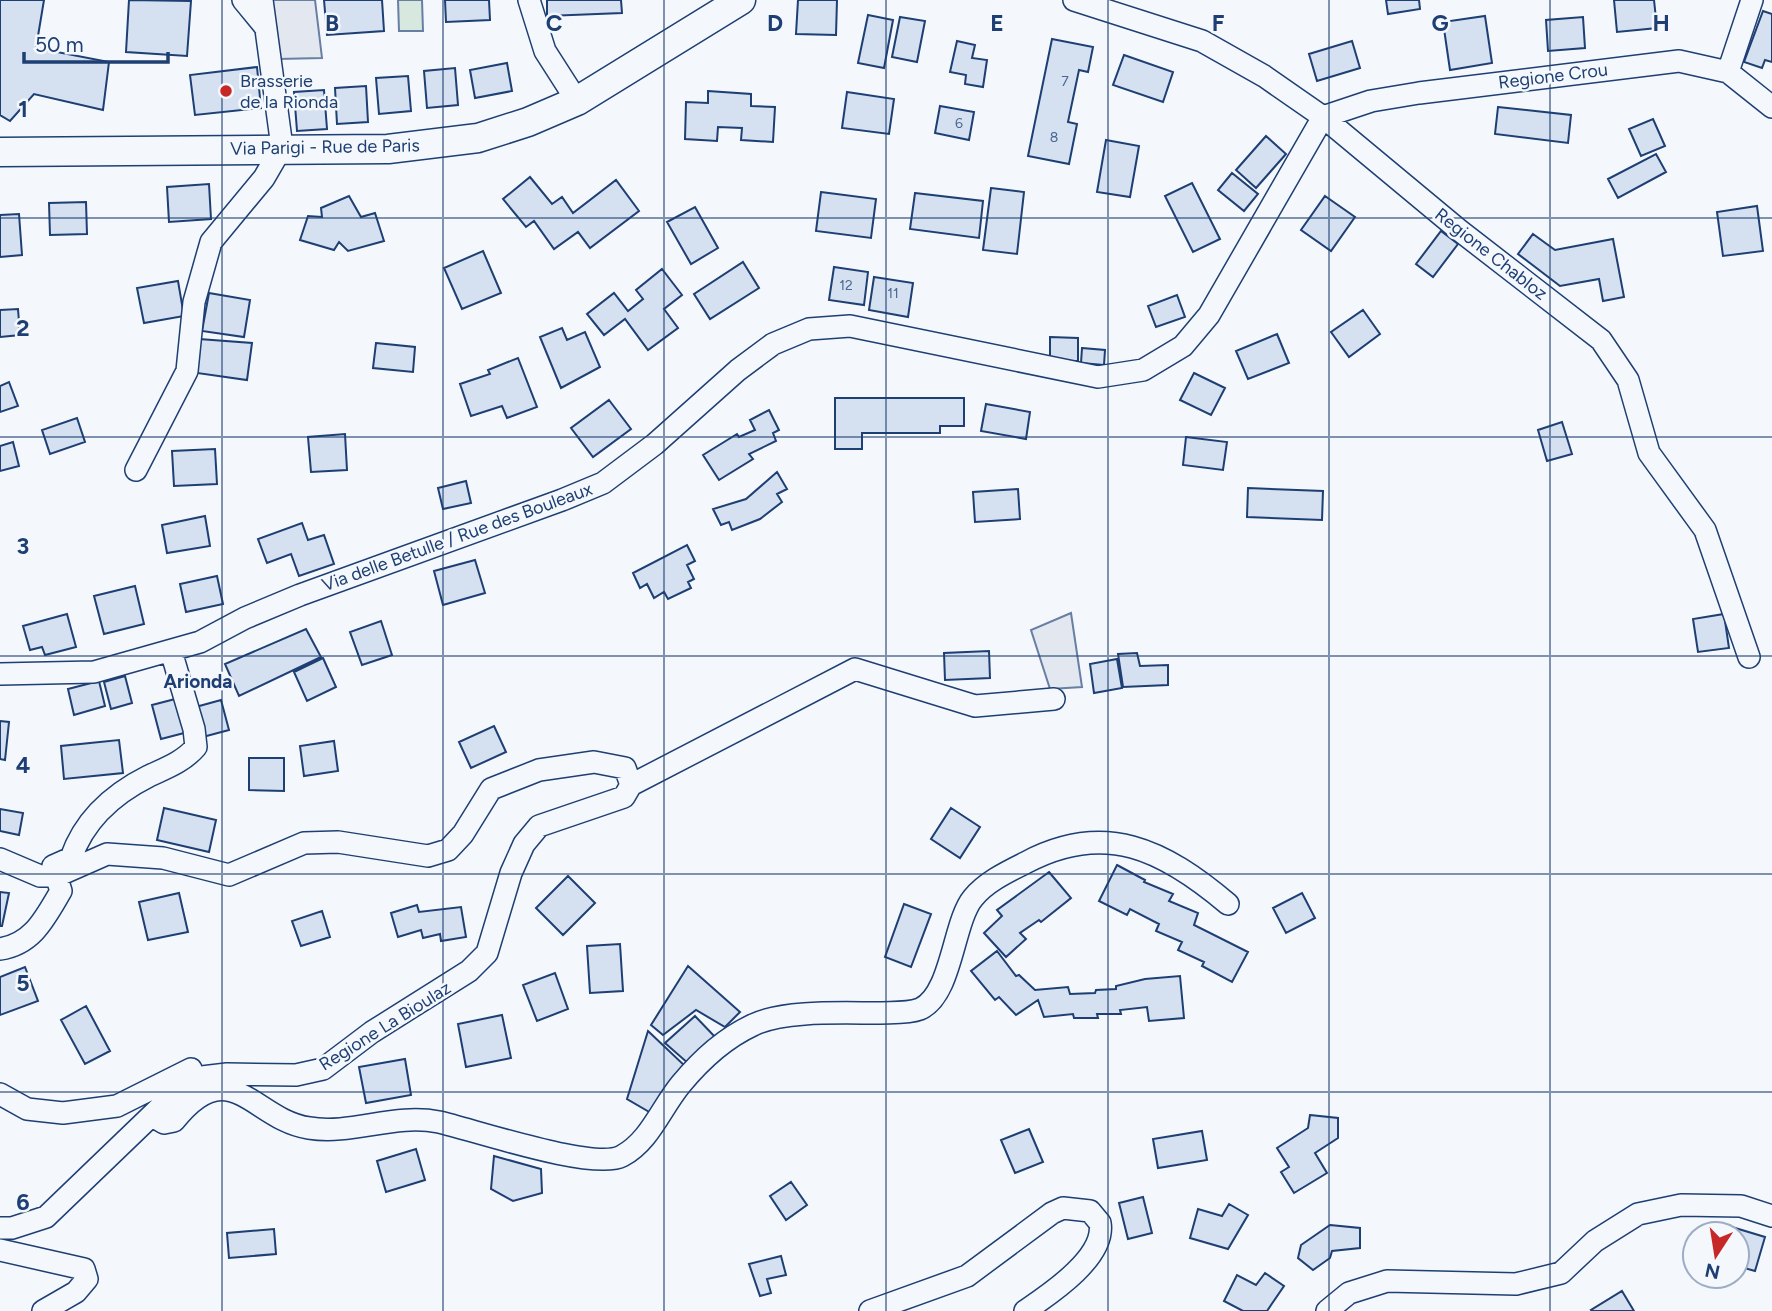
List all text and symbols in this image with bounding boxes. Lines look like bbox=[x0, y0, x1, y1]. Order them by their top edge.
text: B bbox=[325, 9, 339, 37]
text: C bbox=[546, 9, 563, 37]
text: D bbox=[767, 9, 783, 37]
text: E bbox=[990, 9, 1004, 37]
text: F bbox=[1212, 9, 1225, 37]
text: G bbox=[1431, 9, 1449, 37]
text: H bbox=[1652, 9, 1670, 37]
scale bar bbox=[24, 21, 168, 65]
text: 50 m bbox=[35, 32, 84, 57]
street label: Regione Crou bbox=[1497, 58, 1609, 94]
place label: Brasserie de la Rionda bbox=[240, 70, 338, 113]
house number: 7 bbox=[1061, 73, 1069, 90]
marker: Brasserie de la Rionda bbox=[218, 83, 234, 99]
text: 1 bbox=[18, 95, 28, 123]
house number: 6 bbox=[955, 115, 963, 132]
house number: 8 bbox=[1050, 129, 1058, 146]
street label: Via Parigi - Rue de Paris bbox=[230, 134, 420, 160]
street label: Regione Chabloz bbox=[1430, 203, 1552, 305]
house number: 12 bbox=[839, 277, 853, 294]
house number: 11 bbox=[887, 285, 899, 302]
text: 2 bbox=[16, 314, 30, 342]
street label: Via delle Betulle / Rue des Bouleaux bbox=[319, 478, 596, 596]
text: 3 bbox=[17, 532, 29, 560]
district label: Arionda bbox=[163, 670, 233, 693]
text: 4 bbox=[16, 751, 30, 779]
text: 5 bbox=[16, 969, 30, 997]
street label: Regione La Bioulaz bbox=[315, 977, 455, 1075]
text: 6 bbox=[16, 1188, 30, 1216]
north arrow bbox=[1681, 1220, 1751, 1290]
text: N bbox=[1703, 1258, 1722, 1284]

